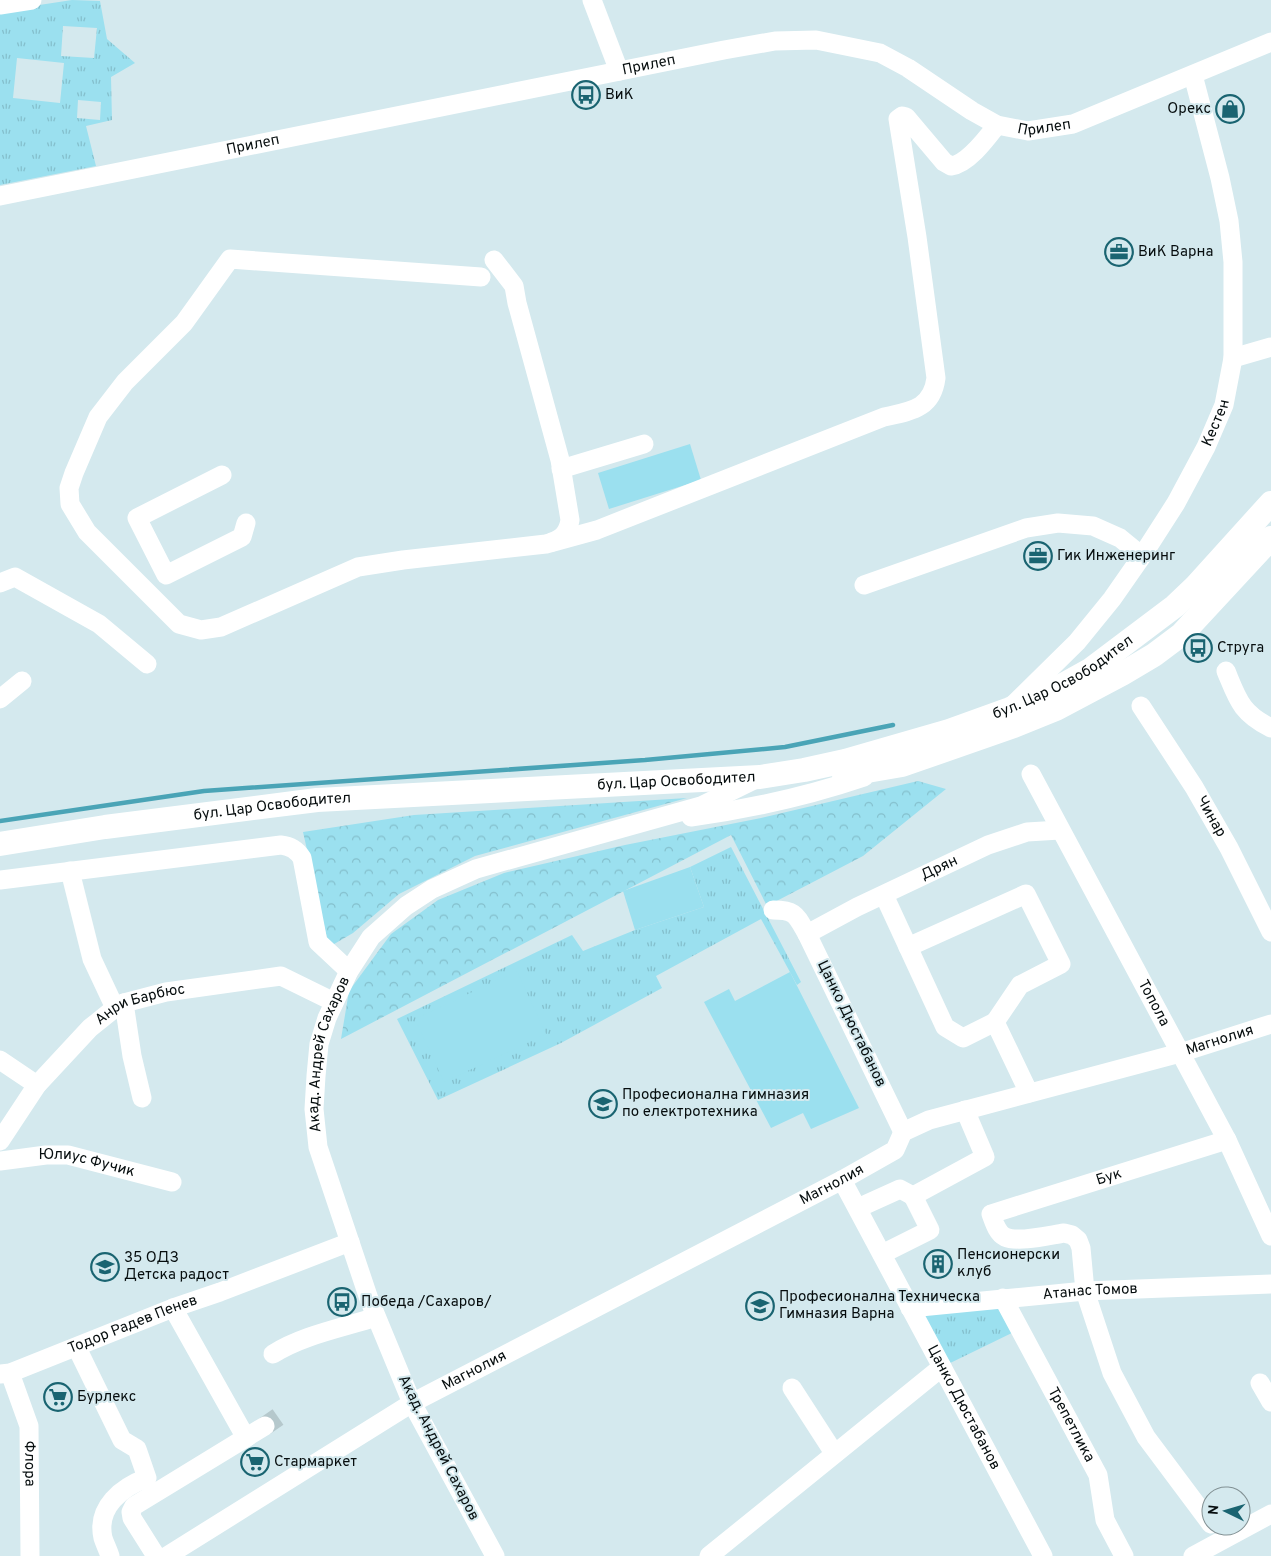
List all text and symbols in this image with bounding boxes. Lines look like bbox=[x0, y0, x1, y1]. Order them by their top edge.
street label: Прилеп bbox=[621, 50, 677, 80]
bus stop icon: ВиК bbox=[571, 80, 601, 110]
place label: ВиК bbox=[605, 86, 634, 105]
shop icon: Орекс bbox=[1215, 94, 1245, 124]
place label: Орекс bbox=[1167, 100, 1211, 119]
street label: Прилеп bbox=[1016, 115, 1072, 140]
street label: Прилеп bbox=[225, 130, 281, 160]
office icon: ВиК Варна bbox=[1104, 237, 1134, 267]
place label: ВиК Варна bbox=[1138, 243, 1213, 262]
street label: Кестен bbox=[1198, 398, 1234, 449]
office icon: Гик Инженеринг bbox=[1023, 541, 1053, 571]
place label: Гик Инженеринг bbox=[1057, 547, 1175, 566]
street label: бул. Цар Освободител bbox=[990, 631, 1137, 724]
bus stop icon: Струга bbox=[1183, 633, 1213, 663]
place label: Струга bbox=[1217, 639, 1264, 658]
street label: бул. Цар Освободител bbox=[597, 768, 756, 795]
street label: бул. Цар Освободител bbox=[192, 789, 352, 825]
street label: Чинар bbox=[1192, 793, 1230, 841]
street label: Дрян bbox=[918, 851, 961, 885]
street label: Цанко Дюстабанов bbox=[812, 958, 890, 1090]
street label: Акад. Андрей Сахаров bbox=[304, 973, 355, 1133]
street label: Топола bbox=[1134, 977, 1174, 1030]
street label: Анри Барбюс bbox=[91, 980, 186, 1030]
street label: Магнолия bbox=[1184, 1021, 1256, 1060]
place label: Професионална гимназия по електротехника bbox=[622, 1086, 809, 1122]
school or university icon: Професионална гимназия по електротехника bbox=[588, 1089, 618, 1119]
street label: Юлиус Фучик bbox=[38, 1146, 137, 1181]
street label: Магнолия bbox=[797, 1160, 867, 1210]
street label: Бук bbox=[1094, 1164, 1124, 1190]
place label: Пенсионерски клуб bbox=[957, 1246, 1060, 1282]
place label: 35 ОДЗ Детска радост bbox=[124, 1249, 229, 1285]
building icon: Пенсионерски клуб bbox=[923, 1249, 953, 1279]
school or university icon: 35 ОДЗ Детска радост bbox=[90, 1252, 120, 1282]
street label: Атанас Томов bbox=[1042, 1280, 1138, 1305]
bus stop icon: Победа /Сахаров/ bbox=[327, 1287, 357, 1317]
place label: Професионална Техническа Гимназия Варна bbox=[779, 1288, 980, 1324]
street label: Тодор Радев Пенев bbox=[65, 1291, 200, 1358]
school or university icon: Професионална Техническа Гимназия Варна bbox=[745, 1291, 775, 1321]
place label: Победа /Сахаров/ bbox=[361, 1293, 492, 1312]
street label: Цанко Дюстабанов bbox=[923, 1342, 1005, 1473]
street label: Магнолия bbox=[439, 1346, 510, 1395]
street label: Акад. Андрей Сахаров bbox=[393, 1372, 483, 1524]
supermarket icon: Бурлекс bbox=[43, 1382, 73, 1412]
street label: Трепетлика bbox=[1043, 1384, 1099, 1466]
place label: Бурлекс bbox=[77, 1388, 136, 1407]
street label: Флора bbox=[20, 1441, 39, 1487]
supermarket icon: Стармаркет bbox=[240, 1447, 270, 1477]
place label: Стармаркет bbox=[274, 1453, 357, 1472]
north arrow bbox=[1201, 1486, 1251, 1536]
text: N bbox=[1206, 1504, 1223, 1516]

